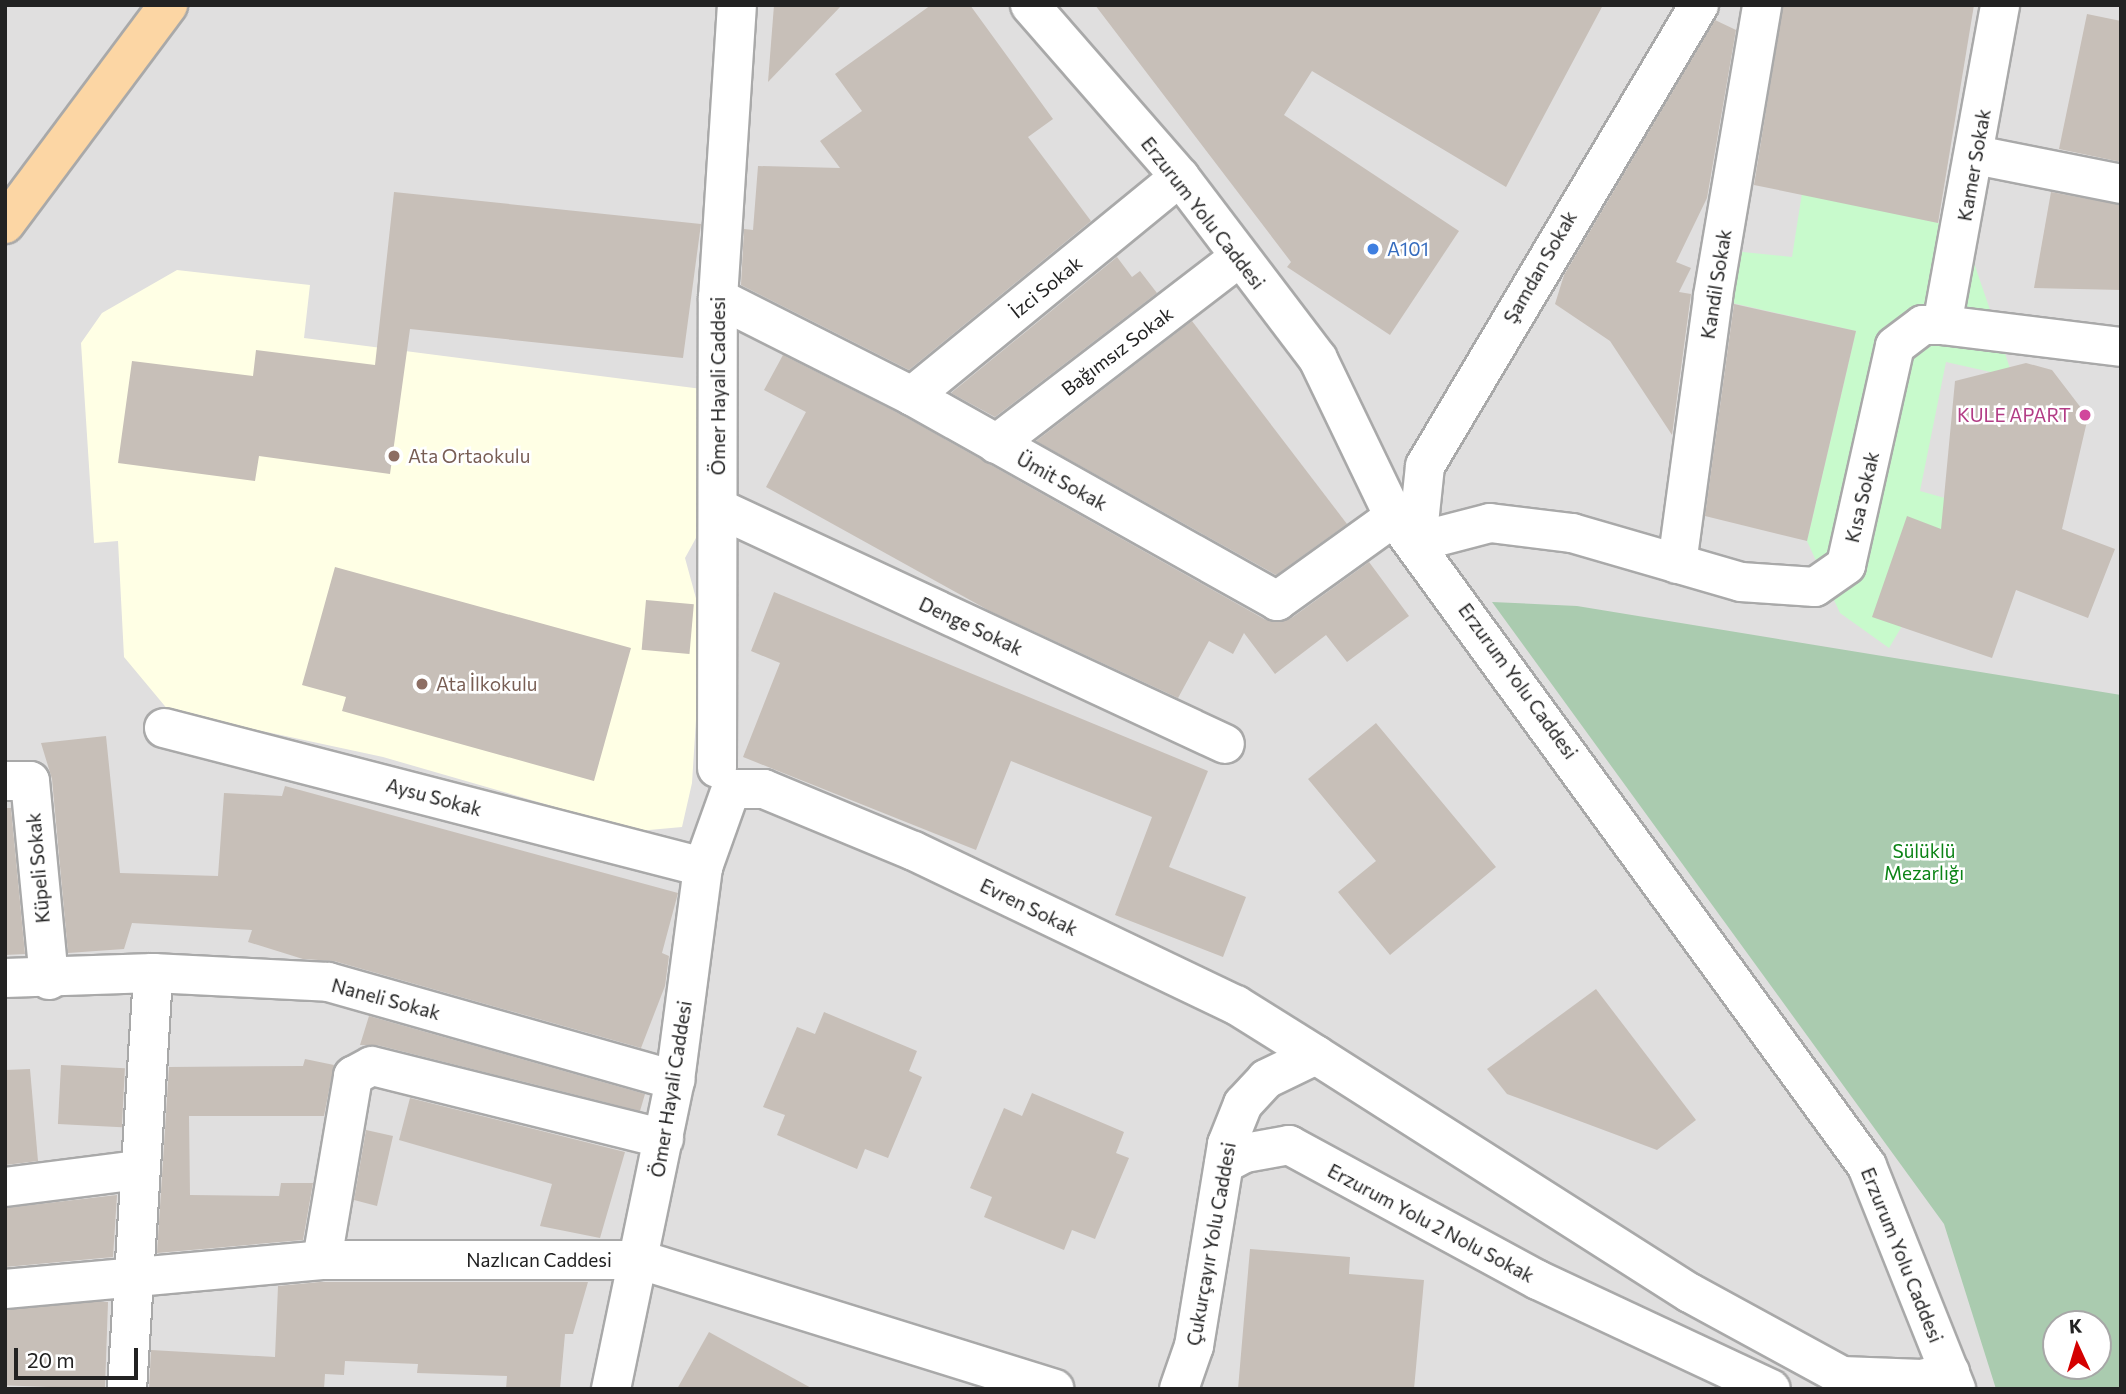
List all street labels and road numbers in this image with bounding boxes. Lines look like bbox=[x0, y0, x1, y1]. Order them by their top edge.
street label: Kamer Sokak bbox=[1953, 107, 1995, 223]
street label: Erzurum Yolu Caddesi bbox=[1137, 132, 1269, 294]
street label: Şamdan Sokak bbox=[1499, 207, 1581, 327]
street label: Kandil Sokak bbox=[1696, 227, 1736, 341]
street label: İzci Sokak bbox=[1006, 251, 1086, 323]
street label: Ömer Hayali Caddesi bbox=[707, 297, 729, 475]
street label: Bağımsız Sokak bbox=[1057, 302, 1177, 400]
street label: Ümit Sokak bbox=[1013, 447, 1111, 515]
street label: Kısa Sokak bbox=[1840, 449, 1884, 545]
street label: Denge Sokak bbox=[916, 592, 1026, 660]
street label: Erzurum Yolu Caddesi bbox=[1454, 599, 1582, 763]
street label: Aysu Sokak bbox=[384, 773, 484, 821]
street label: Küpeli Sokak bbox=[22, 812, 54, 924]
street label: Evren Sokak bbox=[977, 874, 1081, 940]
street label: Naneli Sokak bbox=[329, 974, 443, 1024]
street label: Ömer Hayali Caddesi bbox=[646, 999, 696, 1179]
street label: Çukurçayır Yolu Caddesi bbox=[1182, 1140, 1240, 1348]
street label: Erzurum Yolu 2 Nolu Sokak bbox=[1324, 1159, 1538, 1287]
street label: Erzurum Yolu Caddesi bbox=[1856, 1164, 1948, 1346]
street label: Nazlıcan Caddesi bbox=[466, 1249, 612, 1271]

